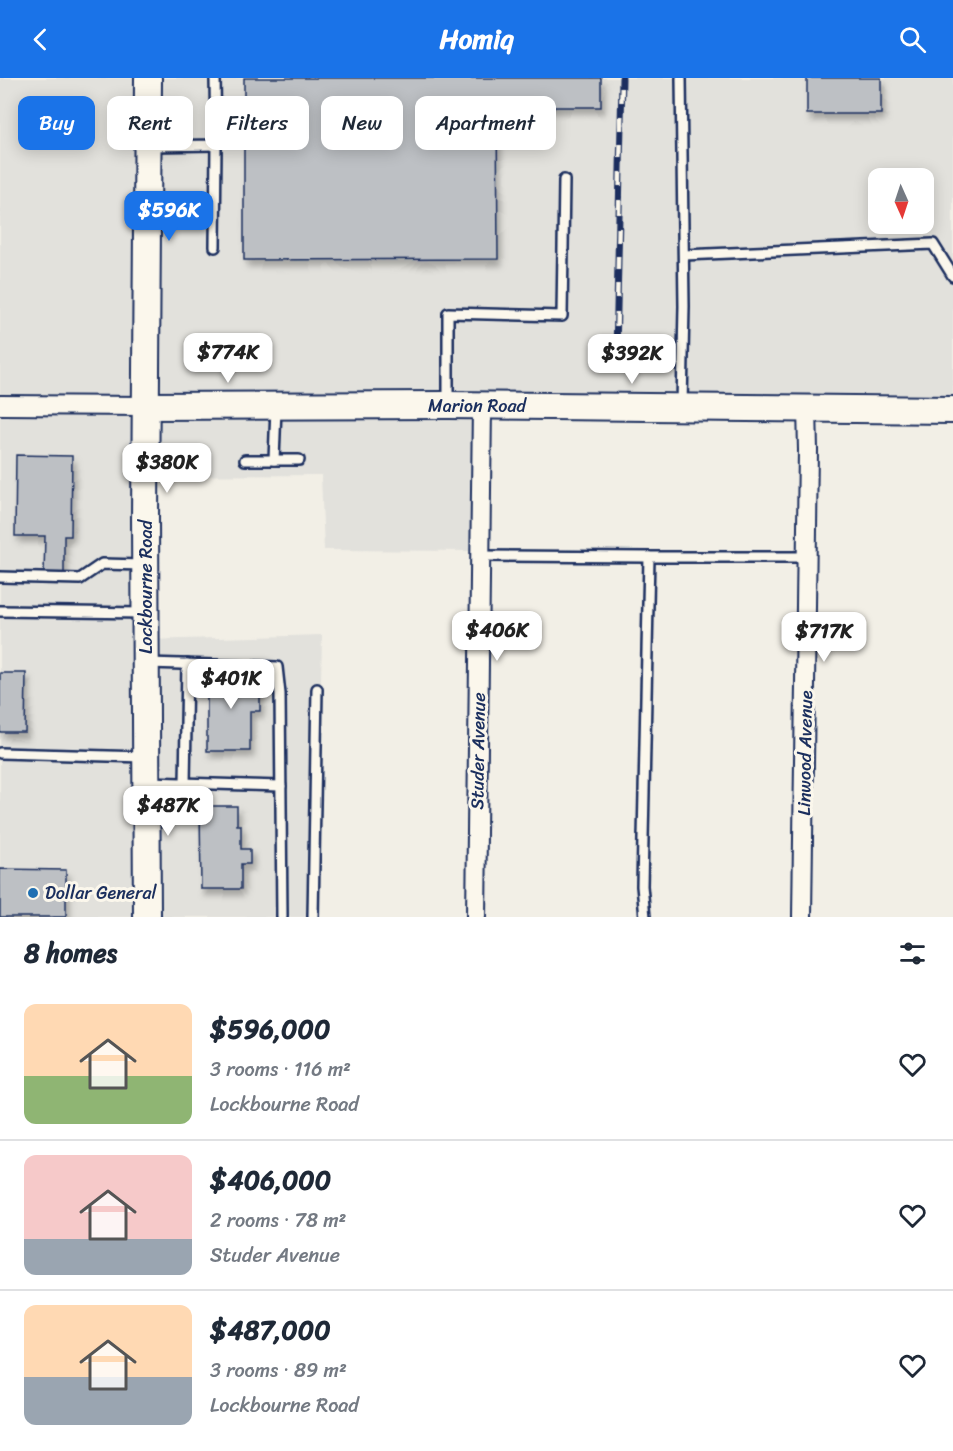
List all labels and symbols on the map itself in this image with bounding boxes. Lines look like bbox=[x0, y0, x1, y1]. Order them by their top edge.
north arrow bbox=[868, 168, 934, 234]
pin: $596K bbox=[127, 191, 211, 242]
pin: $774K bbox=[186, 333, 270, 384]
pin: $392K bbox=[590, 334, 674, 385]
street label: Marion Road bbox=[428, 390, 527, 422]
pin: $380K bbox=[125, 443, 209, 494]
street label: Lockbourne Road bbox=[130, 518, 162, 654]
pin: $406K bbox=[455, 611, 539, 662]
pin: $717K bbox=[782, 612, 866, 663]
pin: $401K bbox=[189, 659, 273, 710]
street label: Linwood Avenue bbox=[788, 690, 822, 816]
street label: Studer Avenue bbox=[461, 692, 495, 810]
pin: $487K bbox=[126, 786, 210, 837]
place label: Dollar General bbox=[45, 877, 158, 909]
marker: Dollar General bbox=[26, 886, 40, 900]

